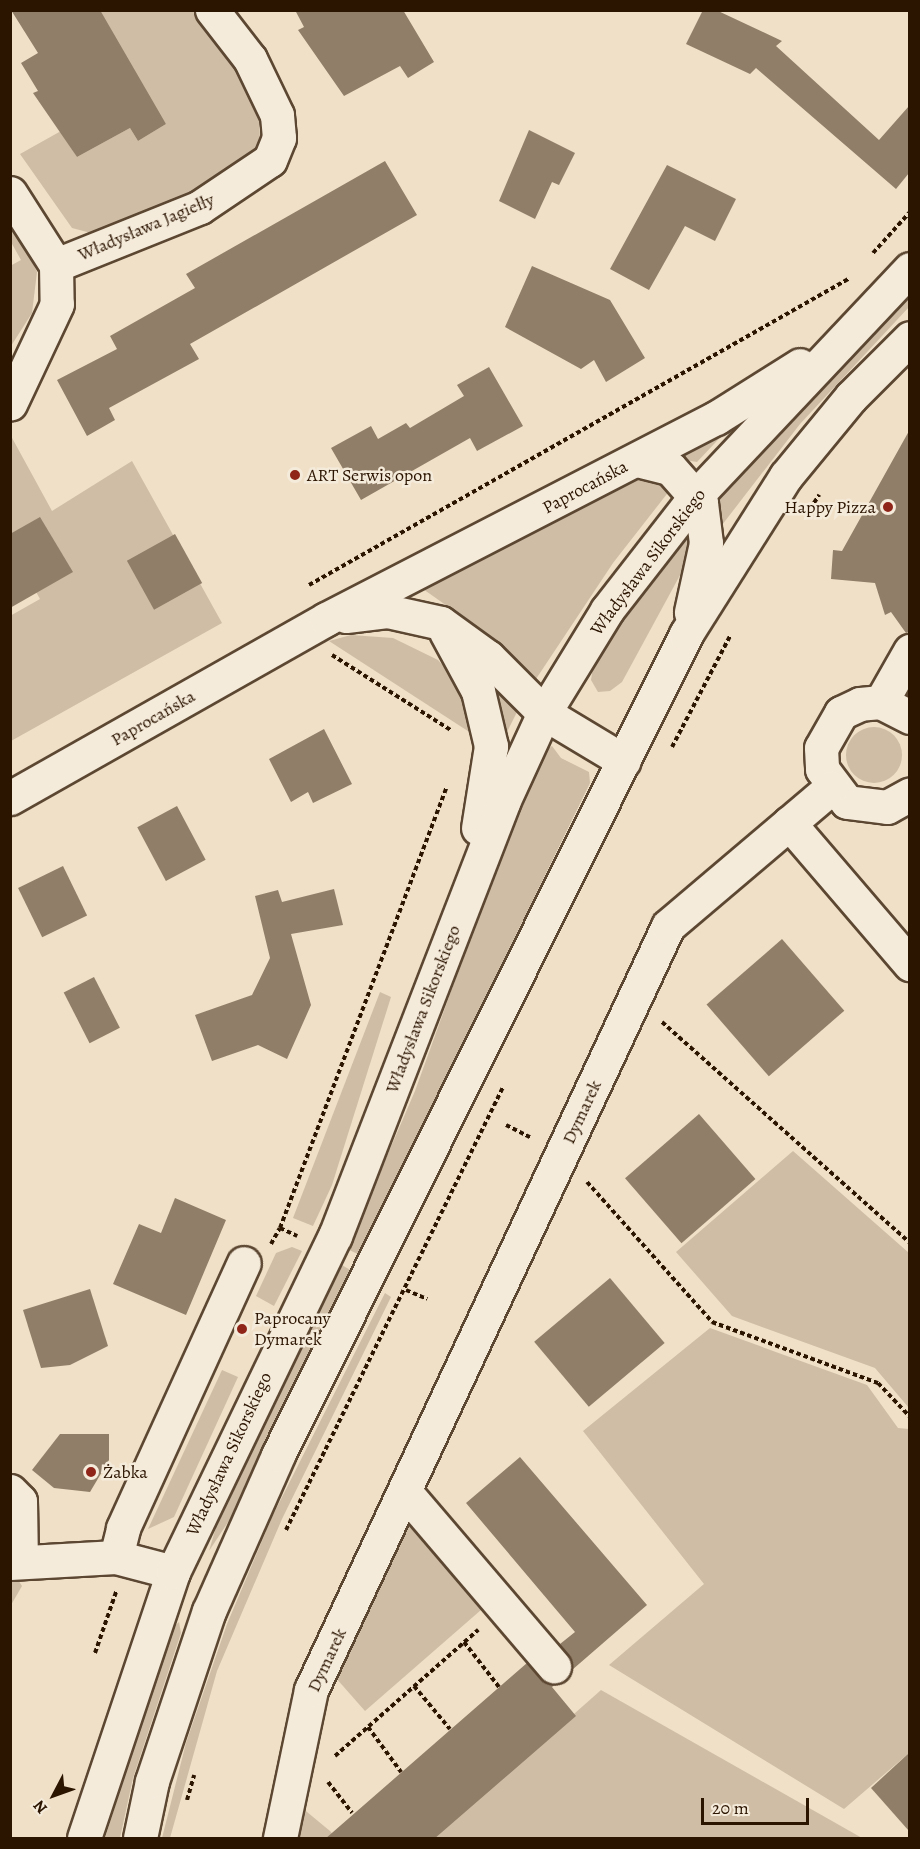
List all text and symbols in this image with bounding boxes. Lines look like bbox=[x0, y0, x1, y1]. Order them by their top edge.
street label: Władysława Jagiełły bbox=[75, 189, 217, 265]
street label: Paprocańska bbox=[539, 456, 631, 518]
place label: ART Serwis opon bbox=[307, 464, 432, 486]
marker: ART Serwis opon bbox=[288, 468, 302, 482]
street label: Władysława Sikorskiego bbox=[586, 484, 710, 640]
place label: Happy Pizza bbox=[784, 496, 876, 518]
marker: Happy Pizza bbox=[881, 500, 895, 514]
street label: Paprocańska bbox=[107, 685, 199, 751]
street label: Władysława Sikorskiego bbox=[381, 922, 465, 1096]
street label: Dymarek bbox=[558, 1077, 606, 1147]
place label: Paprocany Dymarek bbox=[254, 1308, 331, 1350]
marker: Paprocany Dymarek bbox=[235, 1322, 249, 1336]
street label: Władysława Sikorskiego bbox=[182, 1369, 276, 1539]
place label: Żabka bbox=[103, 1461, 148, 1483]
marker: Żabka bbox=[84, 1465, 98, 1479]
street label: Dymarek bbox=[303, 1625, 351, 1695]
north arrow bbox=[24, 1765, 84, 1825]
scale bar bbox=[704, 1786, 812, 1824]
text: N bbox=[28, 1795, 53, 1818]
text: 20 m bbox=[712, 1796, 749, 1820]

